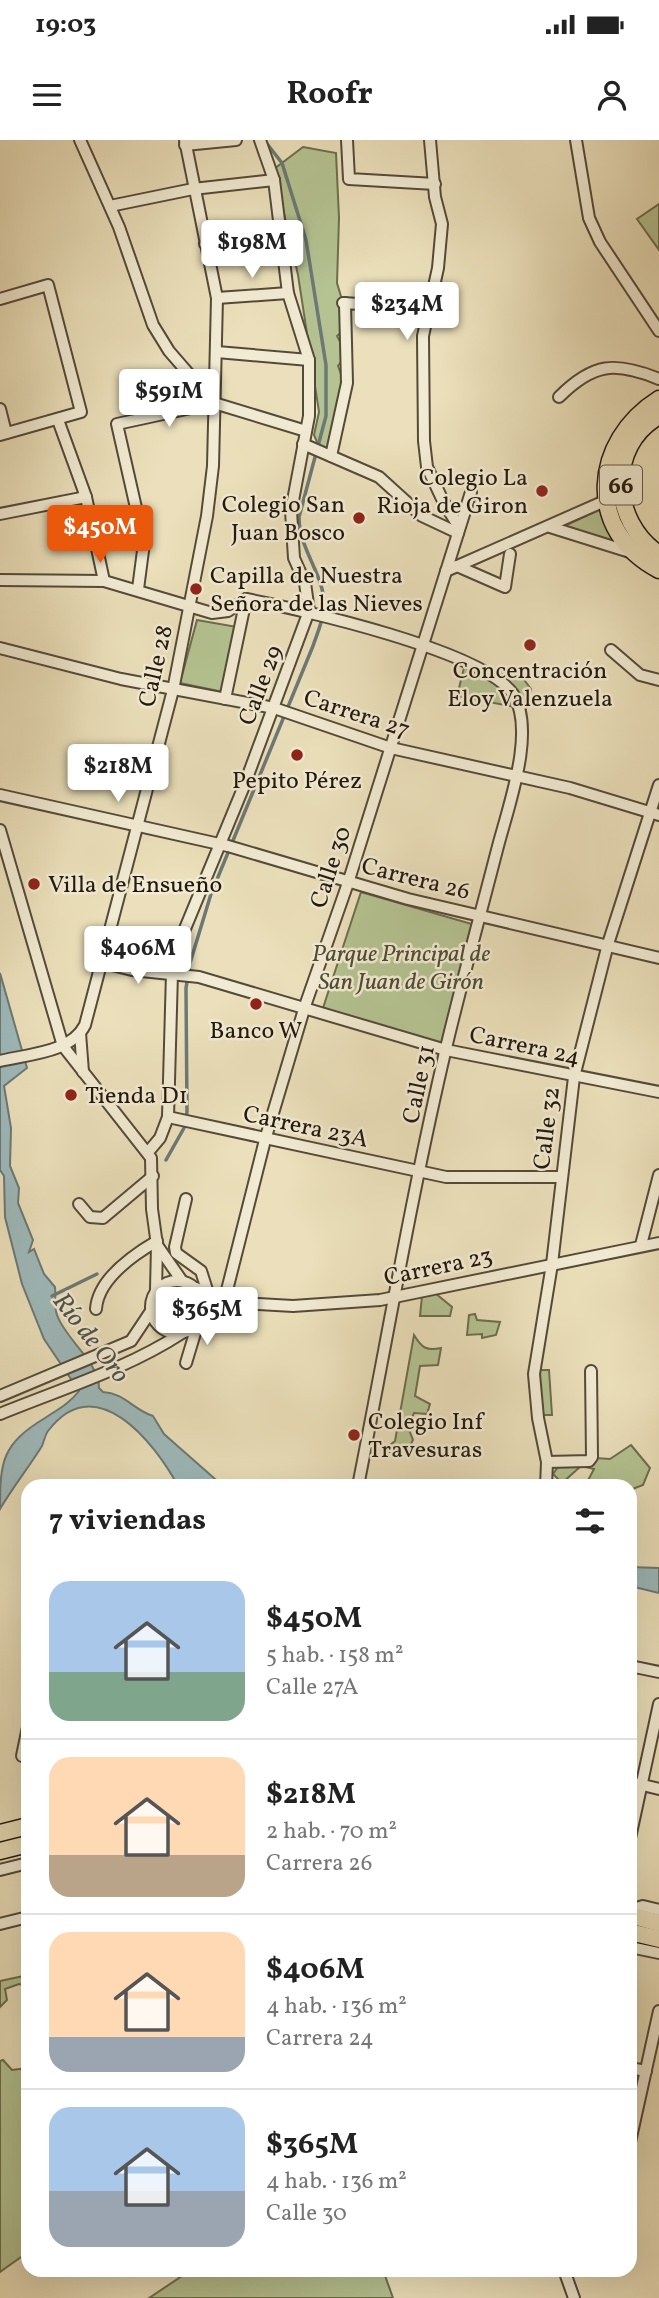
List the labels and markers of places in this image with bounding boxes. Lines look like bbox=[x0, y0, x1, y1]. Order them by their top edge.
pin: $198M bbox=[203, 220, 301, 280]
pin: $234M bbox=[358, 282, 456, 342]
pin: $591M bbox=[120, 370, 218, 429]
place label: Colegio La Rioja de Giron bbox=[376, 462, 528, 524]
marker: Colegio La Rioja de Giron bbox=[534, 483, 550, 499]
place label: Colegio San Juan Bosco bbox=[222, 489, 345, 551]
pin: $450M bbox=[51, 506, 149, 565]
marker: Colegio San Juan Bosco bbox=[351, 510, 367, 526]
place label: Capilla de Nuestra Señora de las Nieves bbox=[210, 560, 423, 622]
marker: Capilla de Nuestra Señora de las Nieves bbox=[188, 581, 204, 597]
marker: Concentración Eloy Valenzuela bbox=[522, 637, 538, 653]
place label: Concentración Eloy Valenzuela bbox=[447, 655, 613, 717]
pin: $218M bbox=[69, 744, 167, 804]
marker: Pepito Pérez bbox=[289, 747, 305, 763]
place label: Pepito Pérez bbox=[232, 765, 362, 799]
place label: Villa de Ensueño bbox=[48, 869, 222, 903]
marker: Villa de Ensueño bbox=[26, 876, 42, 892]
pin: $406M bbox=[89, 926, 187, 986]
marker: Banco W bbox=[248, 996, 264, 1012]
place label: Banco W bbox=[210, 1015, 302, 1049]
place label: Tienda D1 bbox=[85, 1080, 188, 1114]
marker: Tienda D1 bbox=[63, 1087, 79, 1103]
pin: $365M bbox=[158, 1288, 256, 1347]
place label: Colegio Inf Travesuras bbox=[368, 1406, 486, 1468]
marker: Colegio Inf Travesuras bbox=[346, 1427, 362, 1443]

